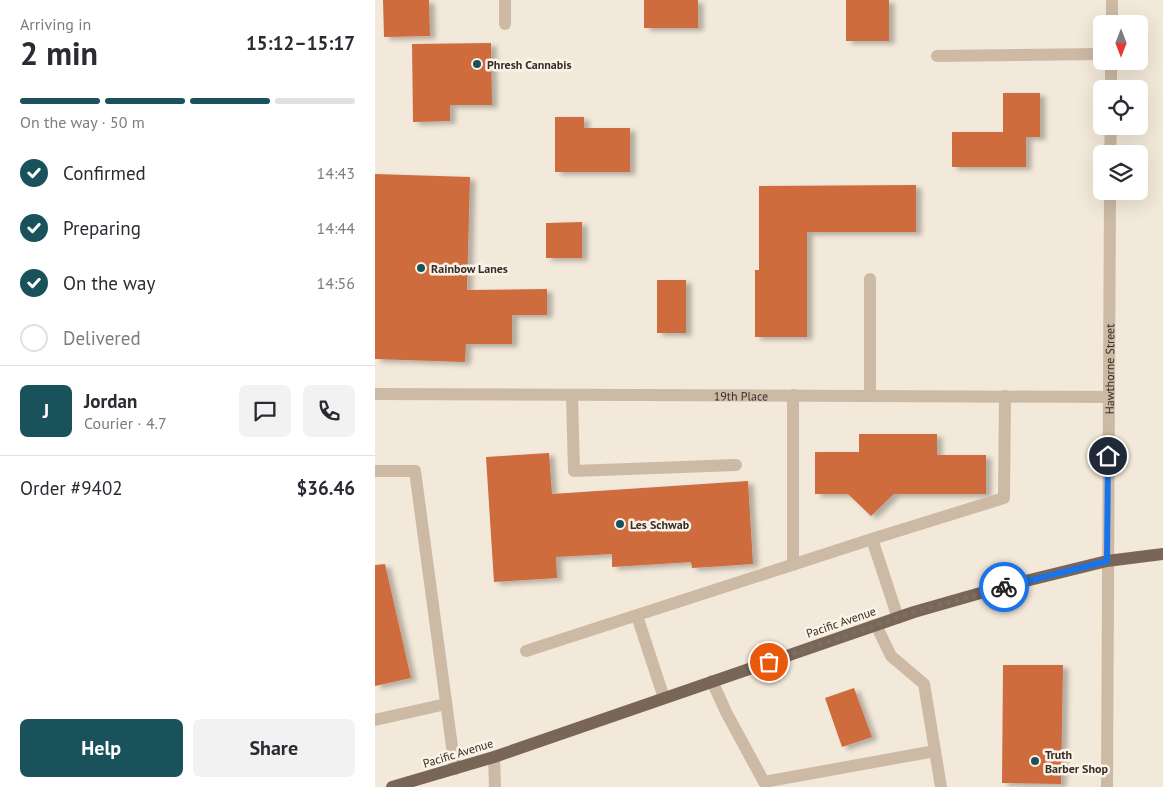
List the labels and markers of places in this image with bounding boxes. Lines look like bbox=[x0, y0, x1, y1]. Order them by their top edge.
place label: Phresh Cannabis bbox=[487, 57, 571, 72]
marker: Phresh Cannabis bbox=[471, 58, 483, 70]
place label: Rainbow Lanes bbox=[431, 261, 508, 276]
marker: Rainbow Lanes bbox=[415, 262, 427, 274]
pin bbox=[1087, 435, 1129, 477]
place label: Les Schwab bbox=[630, 517, 690, 532]
marker: Les Schwab bbox=[614, 518, 626, 530]
pin bbox=[748, 641, 790, 683]
place label: Truth Barber Shop bbox=[1045, 747, 1108, 776]
marker: Truth Barber Shop bbox=[1029, 755, 1041, 767]

